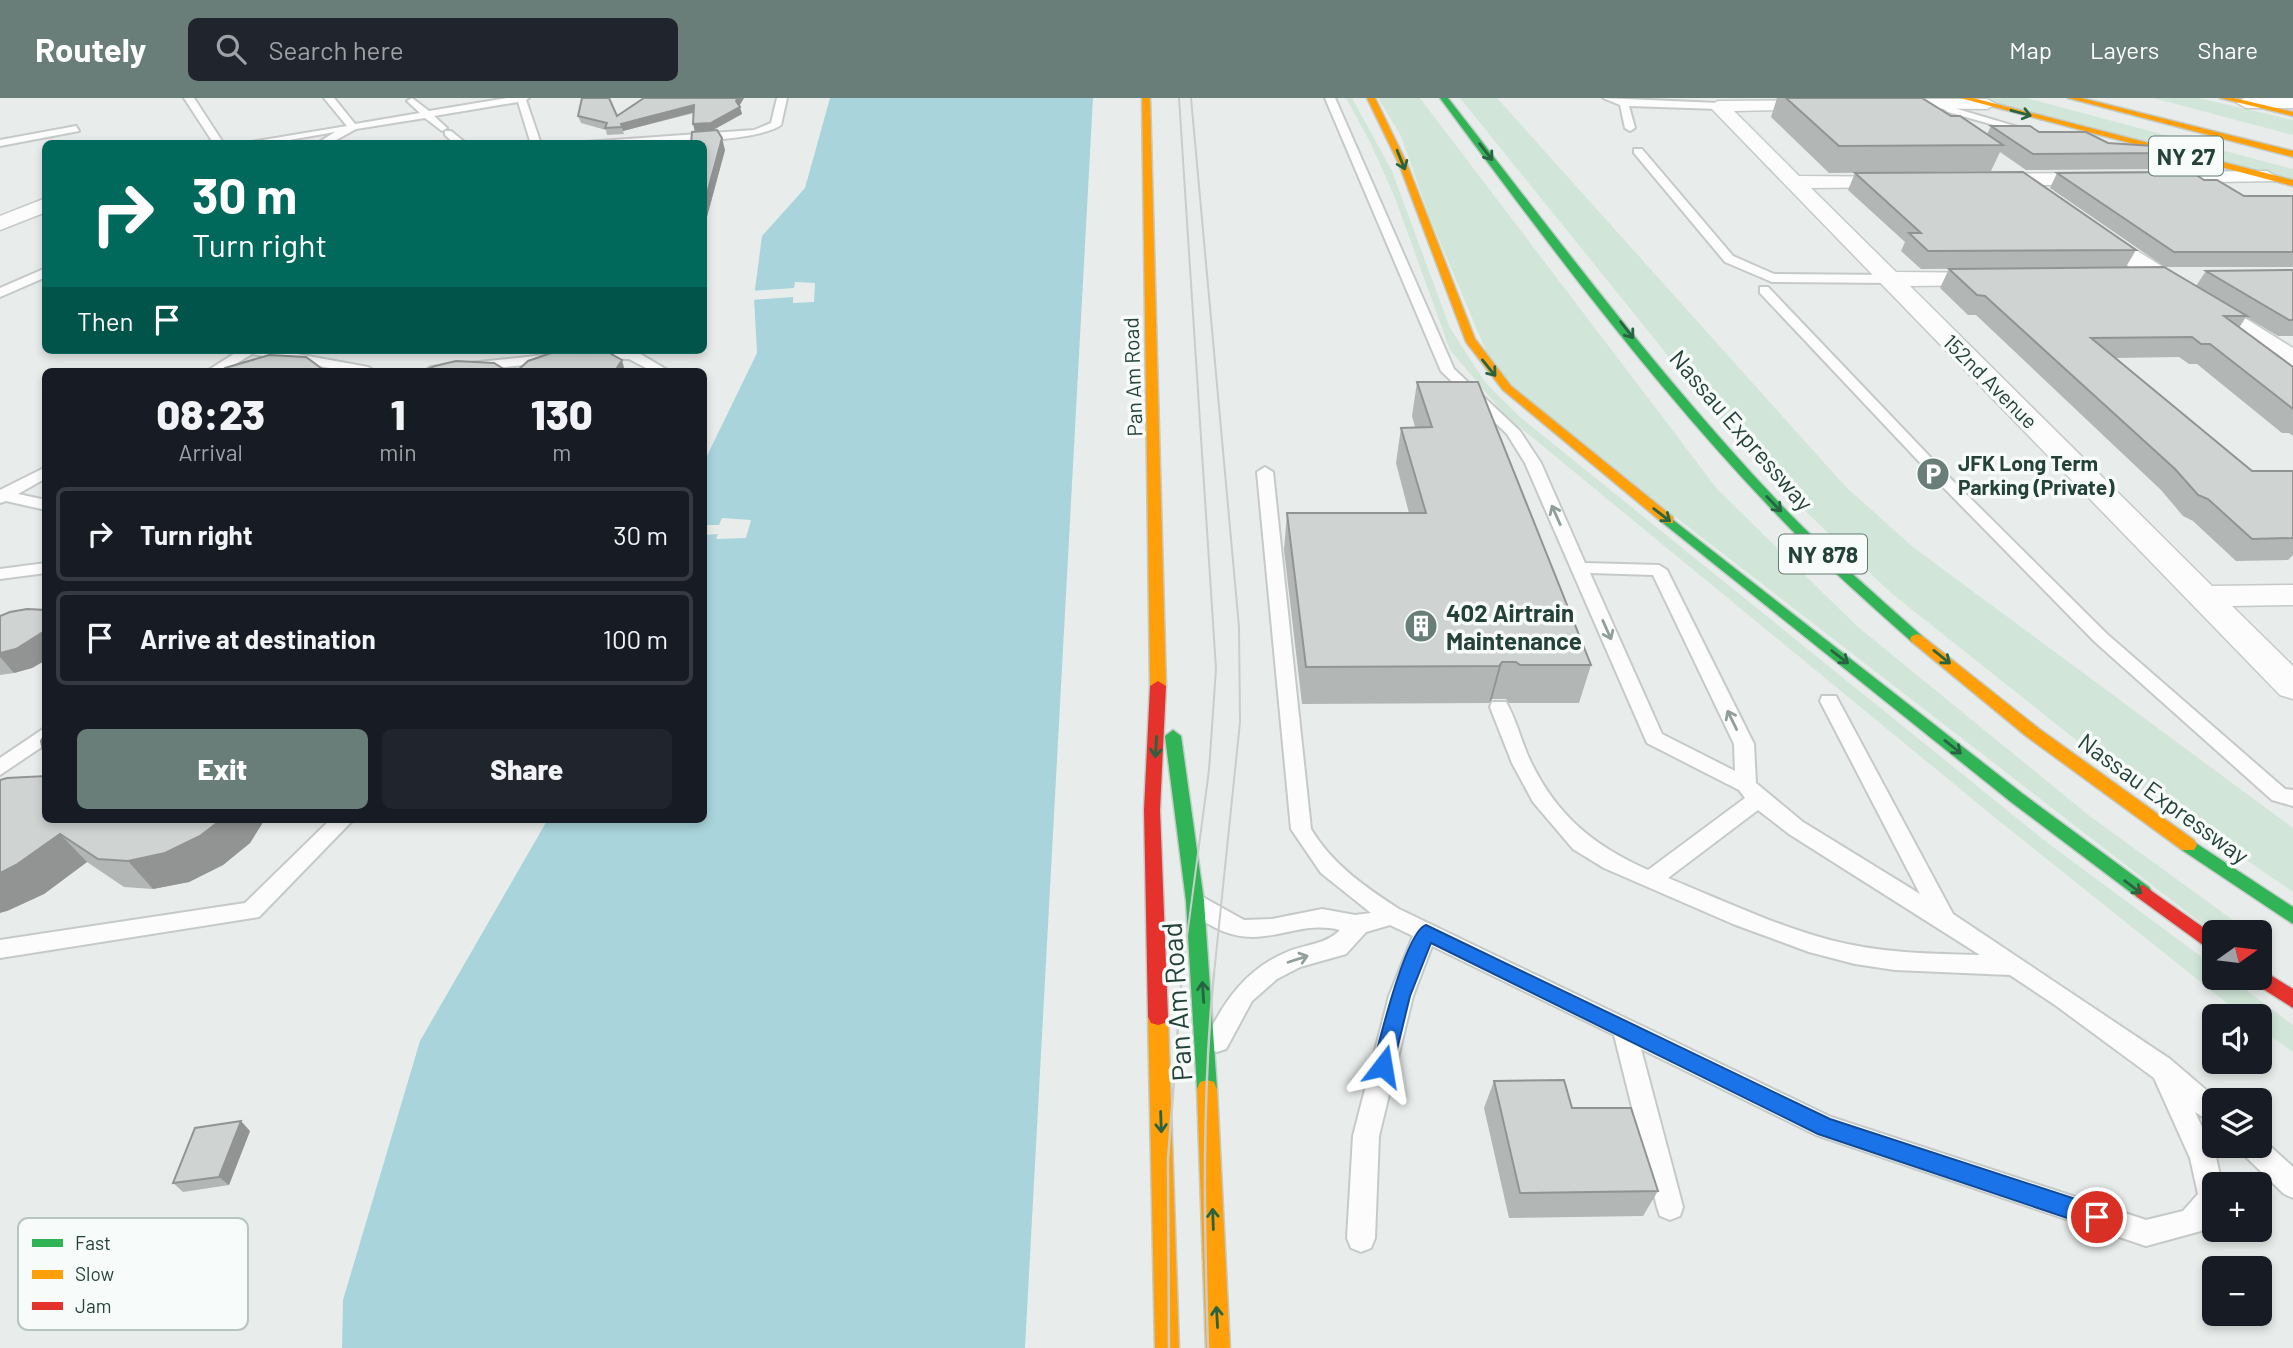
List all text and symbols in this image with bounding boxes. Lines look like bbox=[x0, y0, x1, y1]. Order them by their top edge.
search box bbox=[188, 18, 678, 81]
text: Routely bbox=[35, 29, 146, 69]
icon: search bbox=[212, 30, 250, 68]
text: Search here bbox=[268, 34, 404, 65]
text: Map bbox=[2009, 35, 2052, 64]
text: Layers bbox=[2090, 35, 2159, 64]
text: Share bbox=[2197, 35, 2258, 64]
one-way arrow bbox=[2010, 108, 2032, 121]
road number: NY 27 bbox=[2149, 137, 2223, 176]
one-way arrow bbox=[1479, 142, 1494, 160]
one-way arrow bbox=[1395, 148, 1408, 170]
text: 30 m bbox=[192, 165, 297, 224]
icon: right bbox=[77, 168, 168, 259]
text: Turn right bbox=[192, 225, 327, 263]
icon: arrive bbox=[148, 301, 186, 339]
text: Then bbox=[77, 305, 134, 336]
street label: Pan Am Road bbox=[1117, 317, 1147, 437]
one-way arrow bbox=[1620, 320, 1635, 339]
street label: 152nd Avenue bbox=[1939, 329, 2043, 433]
street label: Nassau Expressway bbox=[1664, 344, 1820, 516]
one-way arrow bbox=[1482, 358, 1497, 376]
text: 08:23 bbox=[156, 388, 265, 438]
text: 1 bbox=[391, 388, 405, 438]
text: 130 bbox=[531, 388, 593, 438]
text: Arrival bbox=[179, 438, 243, 466]
text: min bbox=[379, 438, 417, 466]
text: m bbox=[552, 438, 571, 466]
place label: JFK Long Term Parking (Private) bbox=[1958, 450, 2115, 499]
parking icon: JFK Long Term Parking (Private) bbox=[1914, 455, 1952, 493]
one-way arrow bbox=[1765, 495, 1782, 512]
one-way arrow bbox=[1549, 505, 1562, 527]
one-way arrow bbox=[1652, 508, 1671, 523]
icon: right bbox=[81, 515, 119, 553]
text: Turn right bbox=[140, 519, 253, 550]
text: 30 m bbox=[613, 519, 668, 550]
road number: NY 878 bbox=[1779, 534, 1867, 574]
place label: 402 Airtrain Maintenance bbox=[1446, 598, 1582, 655]
building icon: 402 Airtrain Maintenance bbox=[1402, 607, 1440, 645]
icon: arrive bbox=[81, 619, 119, 657]
one-way arrow bbox=[1601, 619, 1614, 640]
text: Arrive at destination bbox=[140, 623, 376, 654]
text: 100 m bbox=[603, 623, 668, 654]
one-way arrow bbox=[1831, 649, 1849, 664]
one-way arrow bbox=[1932, 649, 1950, 665]
one-way arrow bbox=[1725, 710, 1739, 731]
street label: Nassau Expressway bbox=[2073, 726, 2255, 870]
button: Exit bbox=[77, 729, 368, 809]
button: Share bbox=[382, 729, 672, 809]
one-way arrow bbox=[1149, 736, 1162, 759]
one-way arrow bbox=[1944, 740, 1962, 755]
one-way arrow bbox=[2124, 879, 2142, 894]
north arrow bbox=[2202, 920, 2272, 990]
map controls bbox=[2202, 920, 2272, 1326]
street label: Pan Am Road bbox=[1153, 921, 1199, 1083]
one-way arrow bbox=[1287, 951, 1309, 964]
one-way arrow bbox=[1196, 981, 1209, 1004]
button: sound bbox=[2202, 1004, 2272, 1074]
position arrow bbox=[1346, 1029, 1420, 1103]
button: layers bbox=[2202, 1088, 2272, 1158]
one-way arrow bbox=[1154, 1110, 1168, 1133]
button: + bbox=[2202, 1172, 2272, 1242]
pin bbox=[2067, 1187, 2127, 1247]
icon: arrive bbox=[2078, 1198, 2116, 1236]
one-way arrow bbox=[1206, 1207, 1219, 1230]
legend bbox=[18, 1218, 248, 1330]
text: Fast bbox=[75, 1231, 111, 1254]
button: − bbox=[2202, 1256, 2272, 1326]
text: Slow bbox=[75, 1262, 114, 1285]
text: Jam bbox=[75, 1294, 111, 1317]
one-way arrow bbox=[1210, 1306, 1223, 1329]

